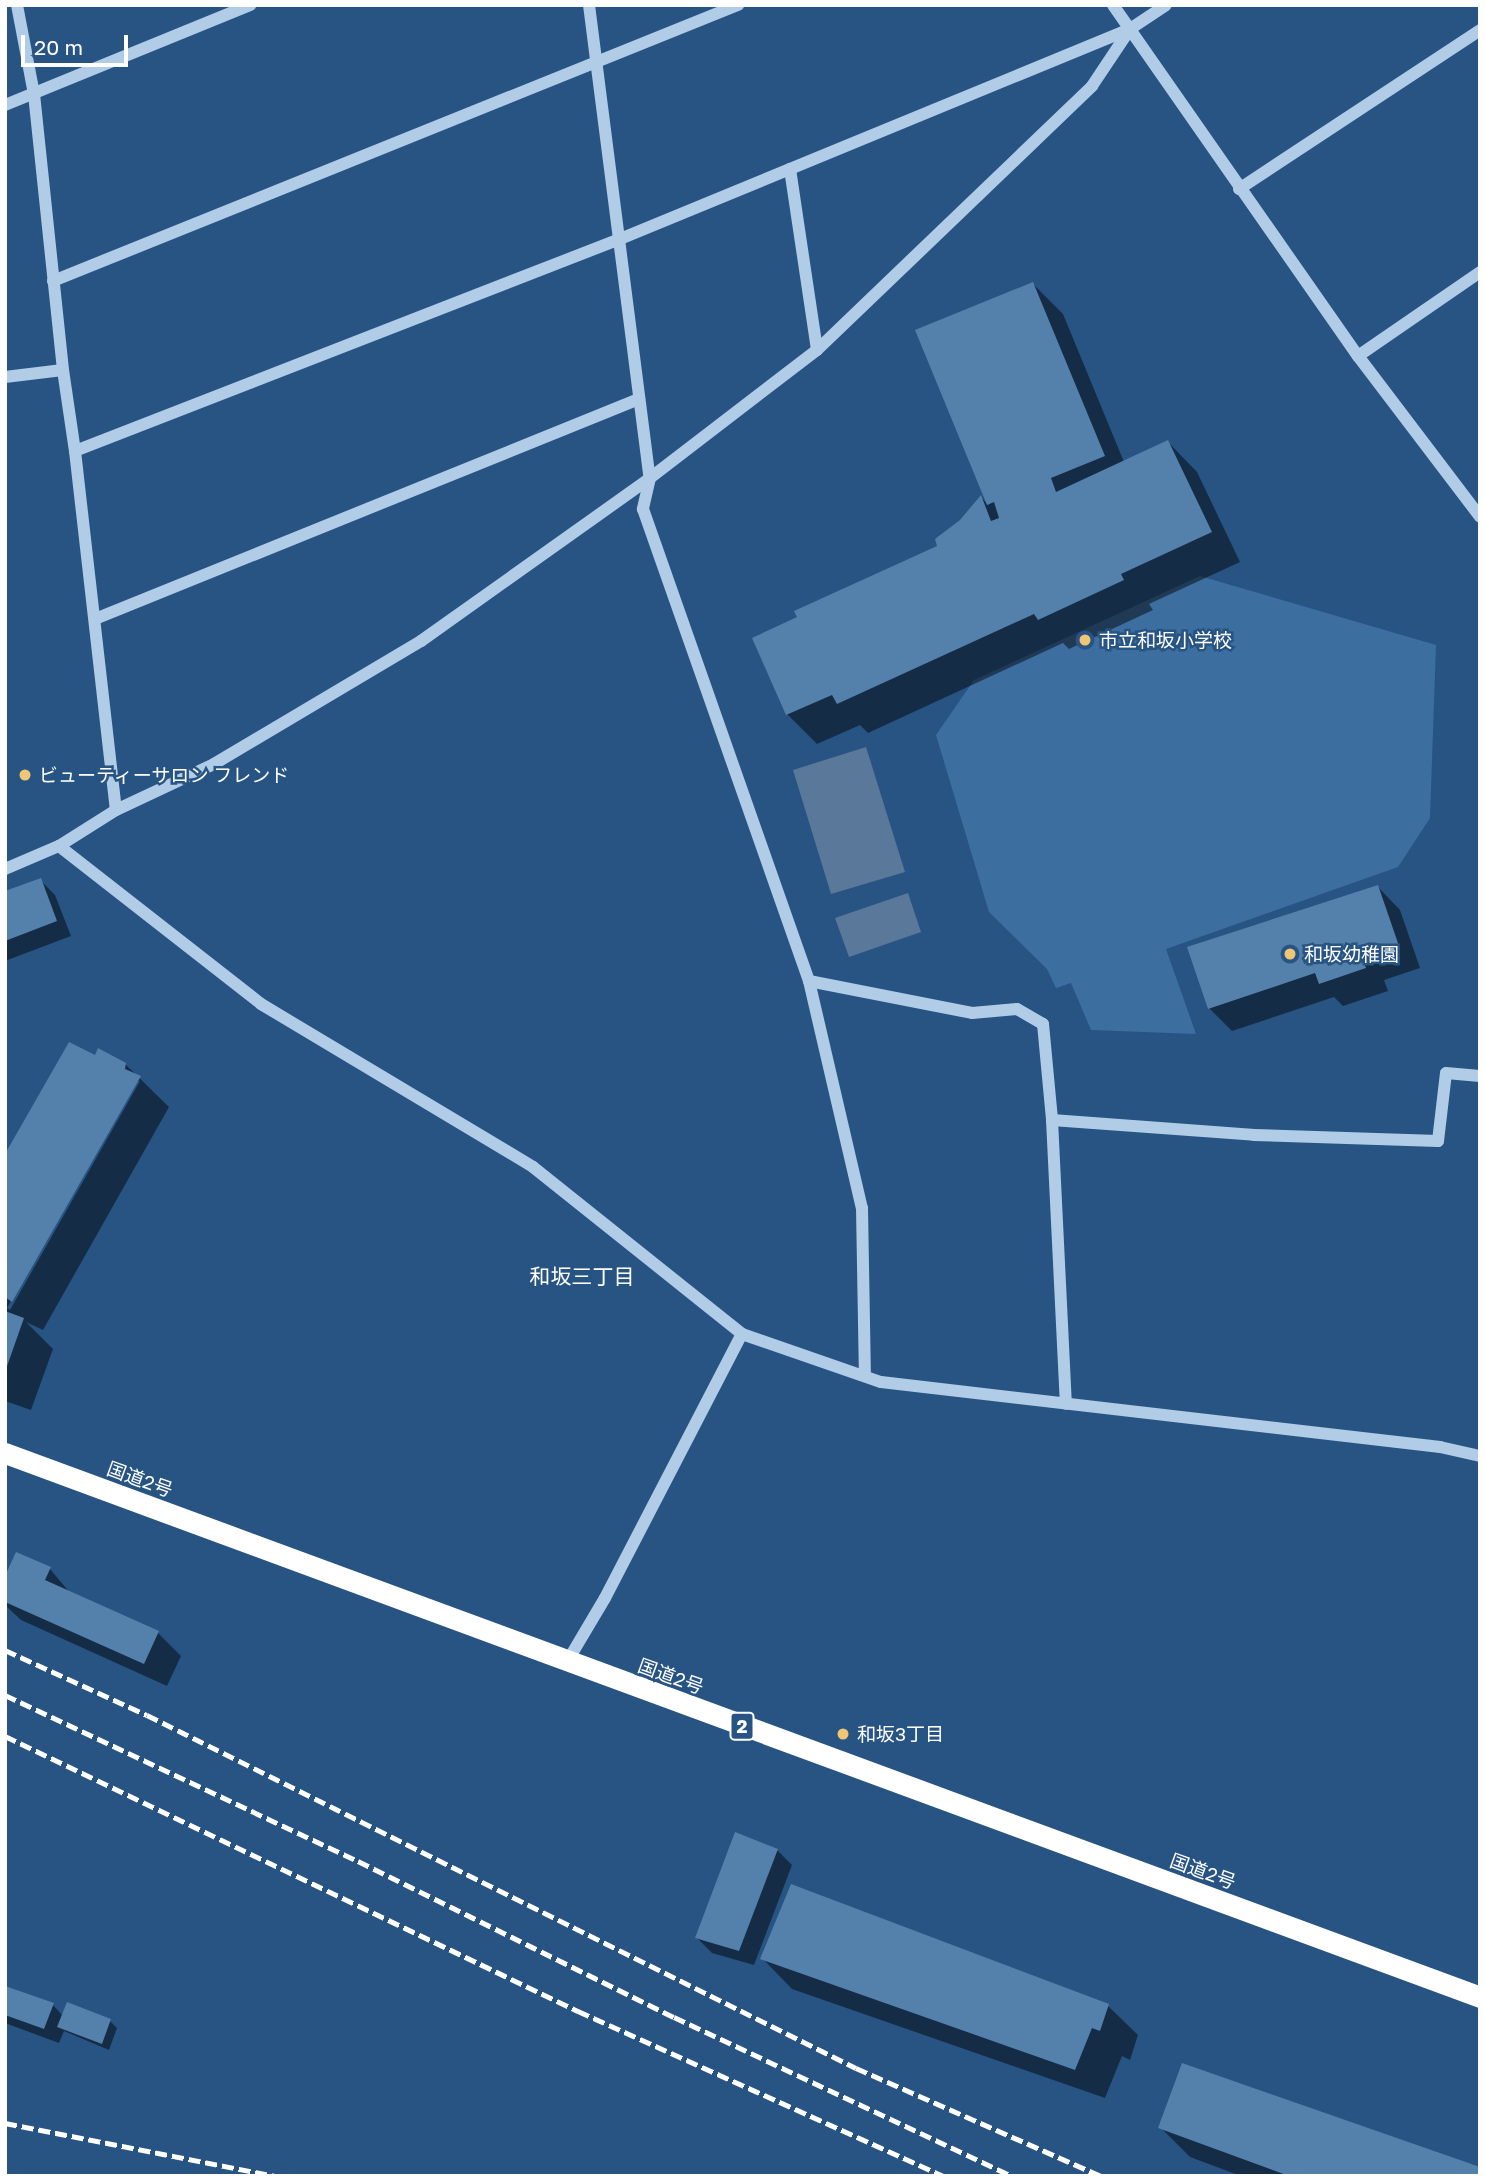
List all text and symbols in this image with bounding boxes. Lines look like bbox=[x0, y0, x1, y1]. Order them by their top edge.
scale bar bbox=[24, 21, 131, 65]
text: 20 m bbox=[34, 34, 83, 60]
place label: 市立和坂小学校 bbox=[1099, 629, 1232, 651]
marker: 市立和坂小学校 bbox=[1077, 632, 1093, 648]
place label: ビューティーサロン フレンド bbox=[39, 764, 291, 786]
marker: ビューティーサロン フレンド bbox=[17, 767, 33, 783]
place label: 和坂幼稚園 bbox=[1304, 943, 1399, 965]
marker: 和坂幼稚園 bbox=[1282, 946, 1298, 962]
district label: 和坂三丁目 bbox=[530, 1263, 634, 1289]
street label: 国道2号 bbox=[104, 1457, 176, 1501]
street label: 国道2号 bbox=[635, 1654, 707, 1698]
road number: 2 bbox=[728, 1712, 756, 1741]
place label: 和坂3丁目 bbox=[857, 1723, 944, 1745]
marker: 和坂3丁目 bbox=[835, 1726, 851, 1742]
street label: 国道2号 bbox=[1167, 1849, 1239, 1893]

